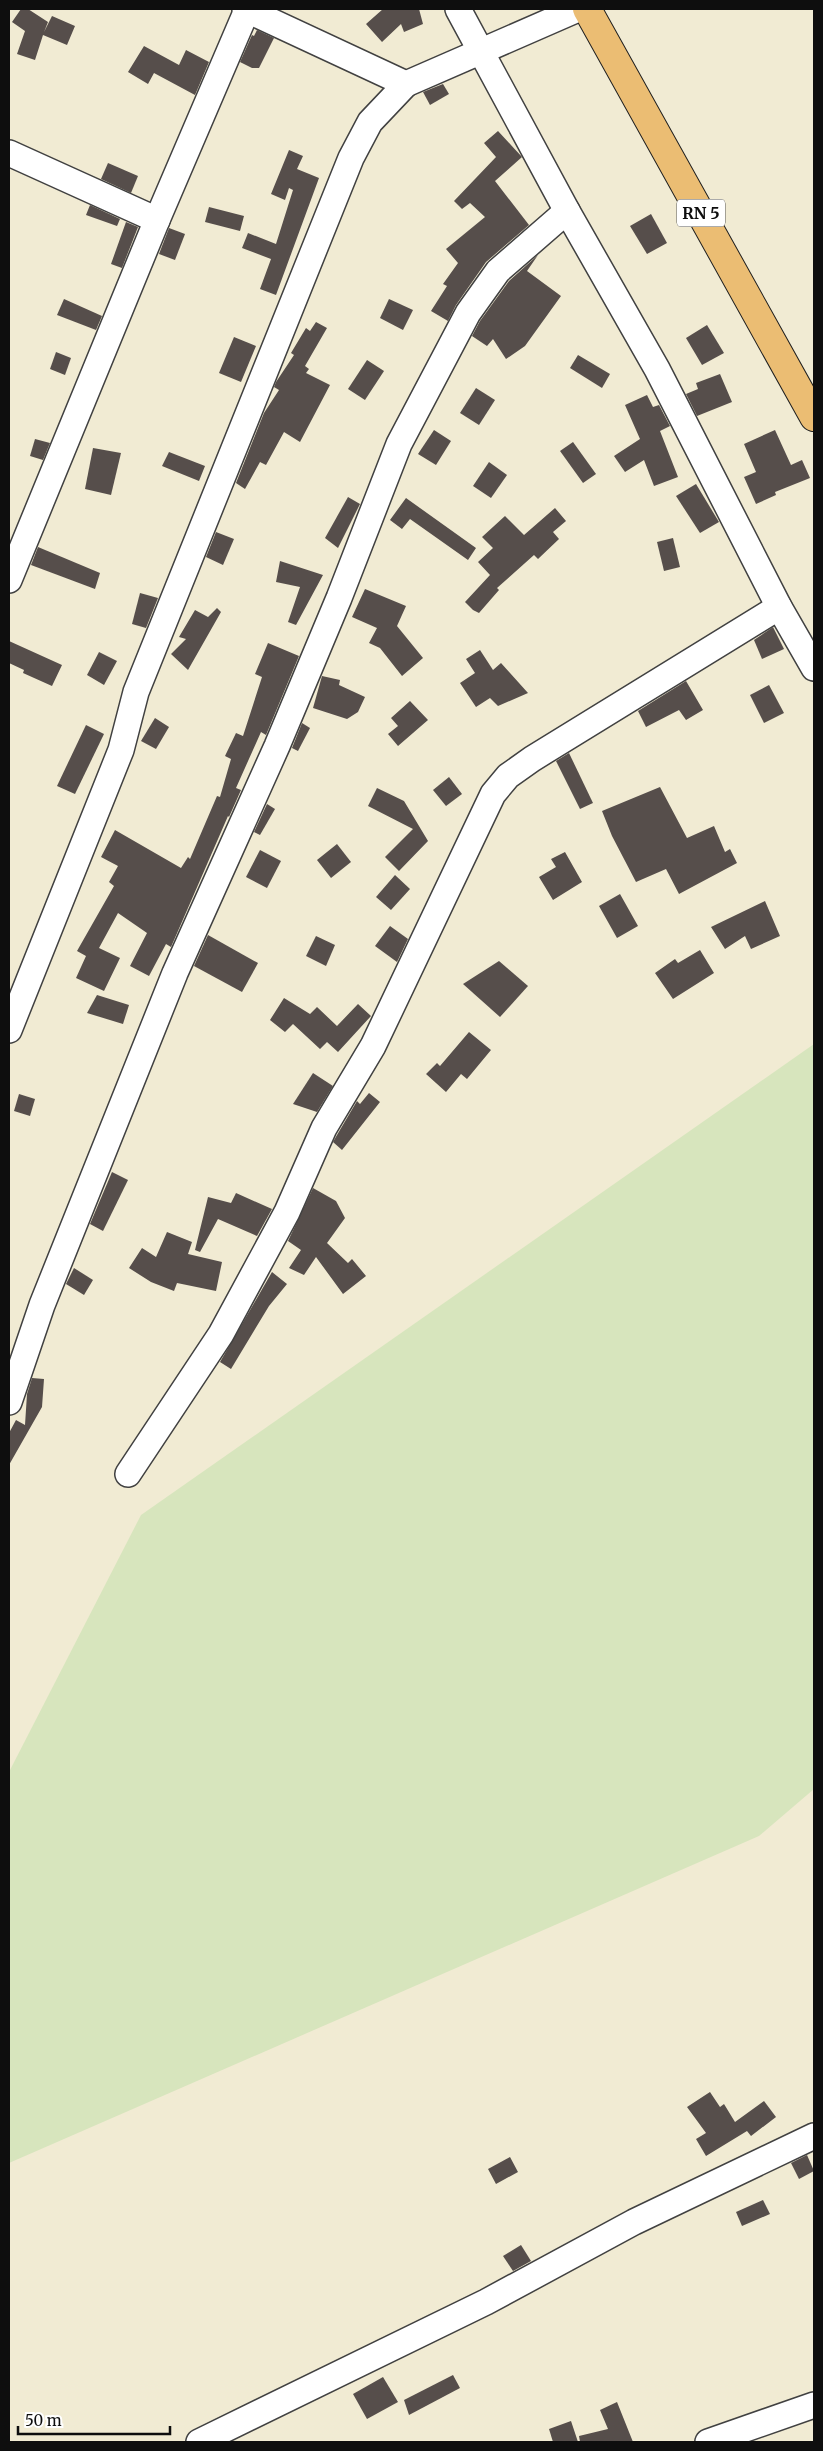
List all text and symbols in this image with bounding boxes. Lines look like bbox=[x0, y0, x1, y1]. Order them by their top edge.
road number: RN 5 bbox=[677, 200, 725, 227]
scale bar bbox=[18, 2404, 170, 2436]
text: 50 m bbox=[25, 2411, 62, 2430]

